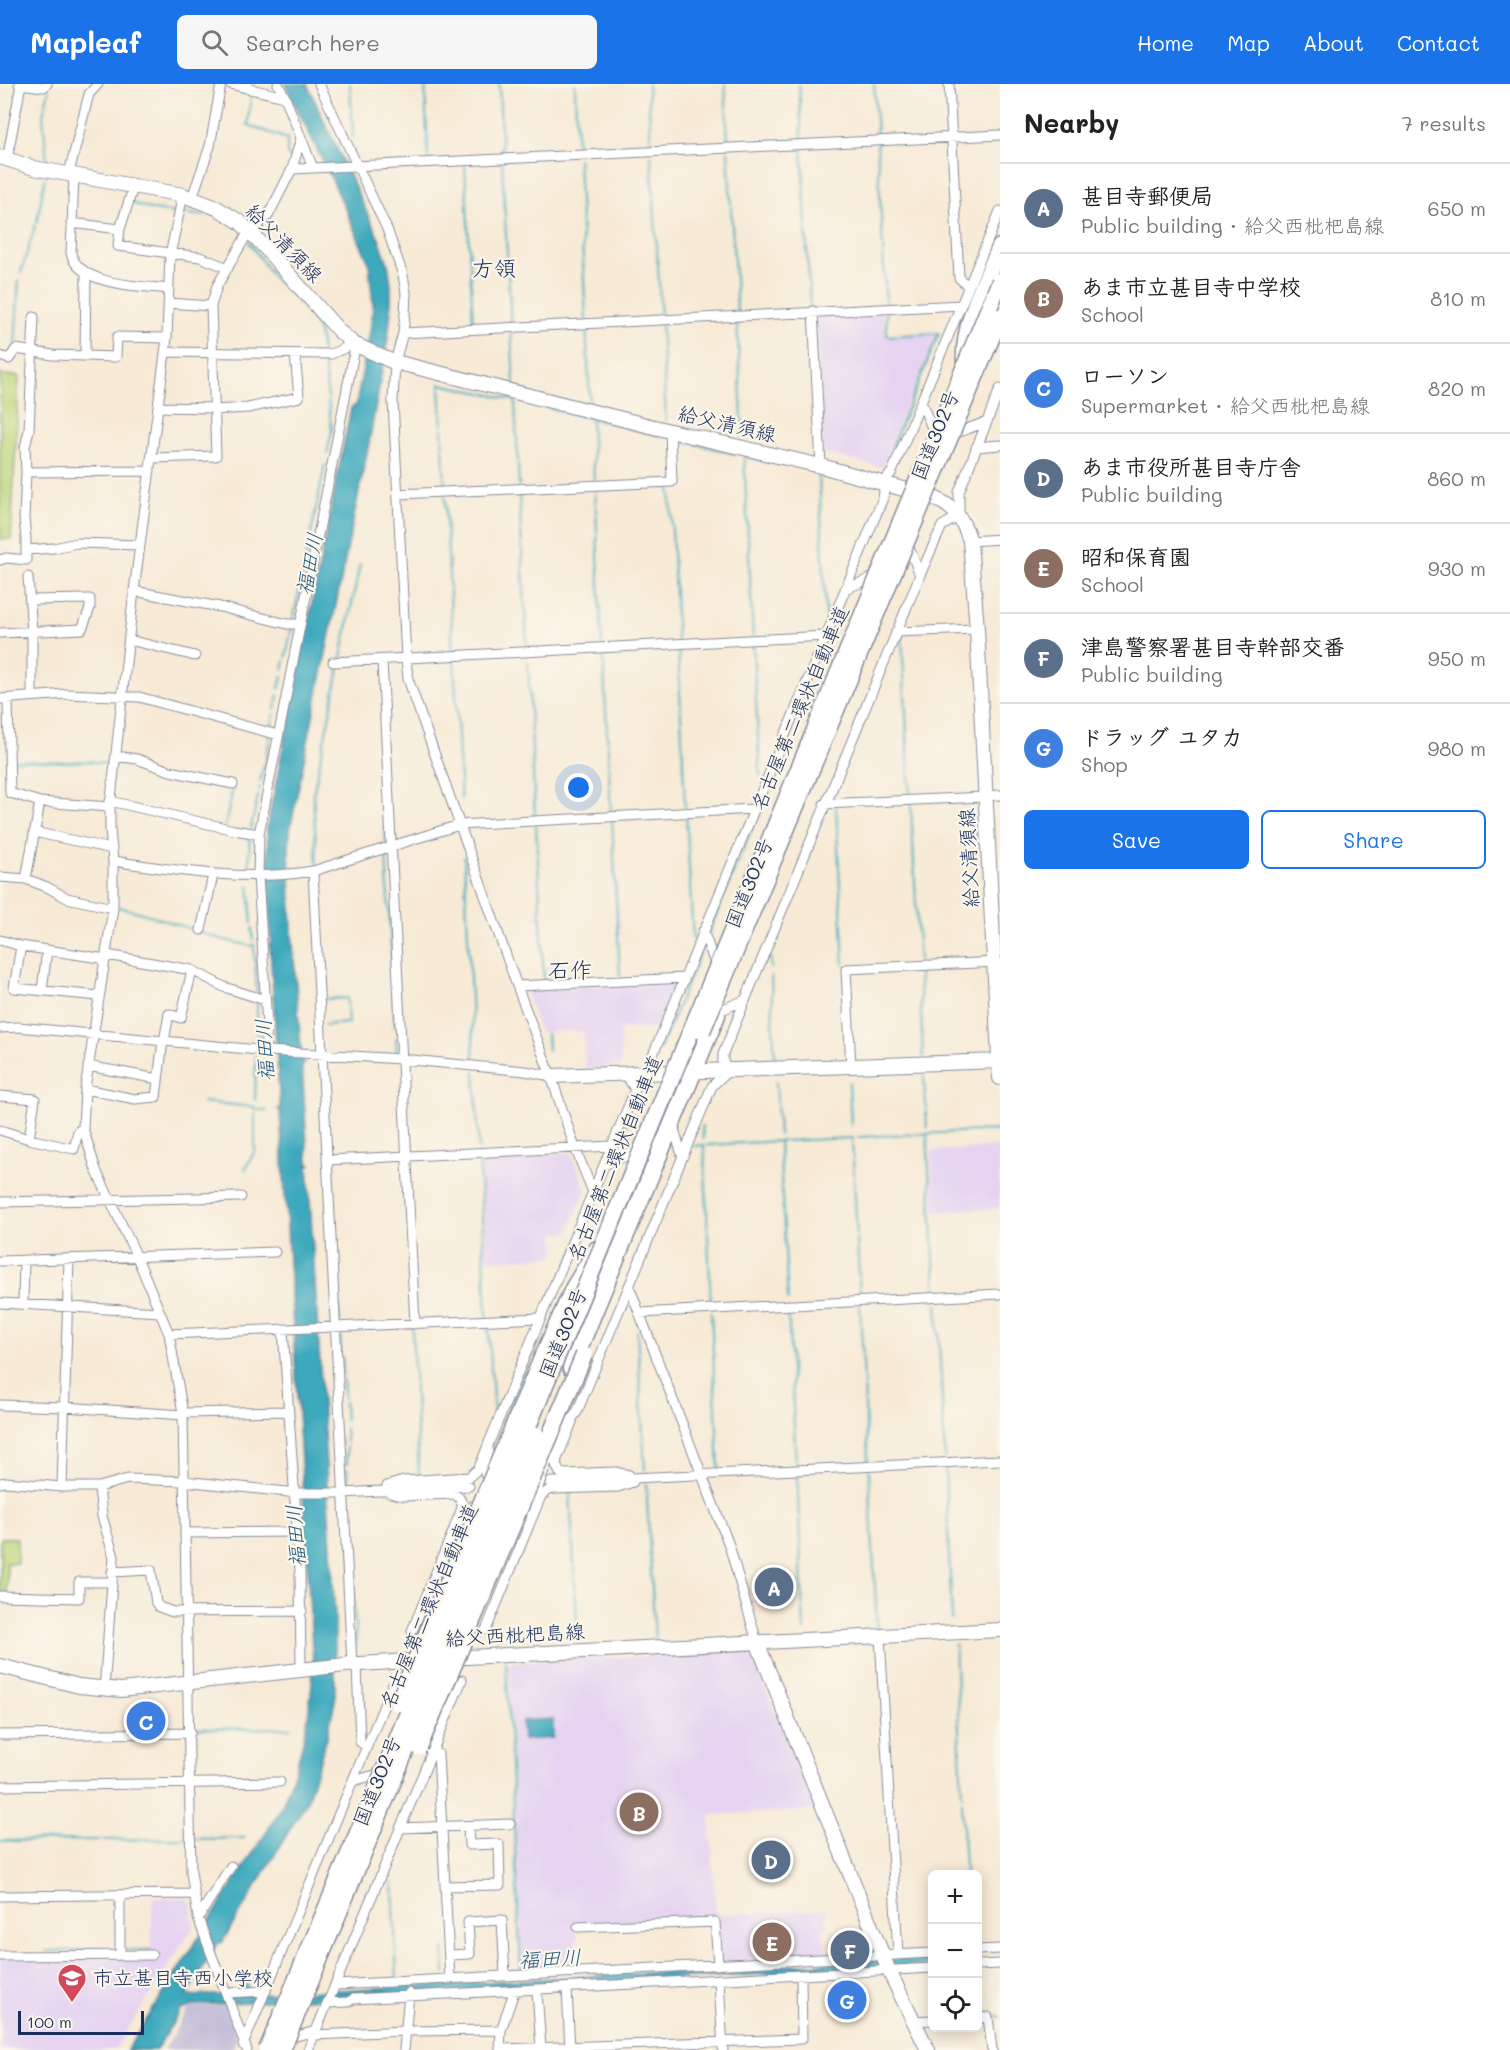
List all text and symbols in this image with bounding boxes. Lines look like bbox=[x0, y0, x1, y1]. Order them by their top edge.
search box bbox=[177, 15, 597, 69]
text: Mapleaf bbox=[30, 24, 141, 60]
icon: search bbox=[198, 26, 231, 59]
text: Search here bbox=[246, 28, 380, 57]
text: Home bbox=[1137, 29, 1194, 56]
text: Map bbox=[1227, 29, 1270, 56]
text: About bbox=[1303, 29, 1364, 56]
text: Contact bbox=[1397, 29, 1480, 56]
text: Nearby bbox=[1024, 106, 1119, 140]
text: 7 results bbox=[1402, 110, 1486, 136]
text: 甚目寺郵便局 bbox=[1081, 181, 1213, 210]
text: A bbox=[1037, 195, 1050, 221]
text: 650 m bbox=[1428, 195, 1486, 221]
street label: 給父清須線 bbox=[241, 197, 329, 287]
text: Public building · 給父西枇杷島線 bbox=[1081, 212, 1384, 238]
district label: 方領 bbox=[472, 253, 516, 282]
text: あま市立甚目寺中学校 bbox=[1081, 272, 1301, 301]
text: B bbox=[1037, 285, 1050, 311]
text: 810 m bbox=[1430, 285, 1486, 311]
text: School bbox=[1081, 301, 1144, 327]
text: ローソン bbox=[1081, 361, 1169, 390]
text: C bbox=[1036, 375, 1051, 401]
text: 820 m bbox=[1428, 375, 1486, 401]
street label: 国道302号 bbox=[904, 386, 964, 484]
text: Supermarket · 給父西枇杷島線 bbox=[1081, 392, 1370, 418]
street label: 給父清須線 bbox=[676, 399, 779, 447]
text: あま市役所甚目寺庁舎 bbox=[1081, 452, 1301, 481]
text: D bbox=[1036, 465, 1051, 491]
text: 860 m bbox=[1427, 465, 1486, 491]
text: Public building bbox=[1081, 481, 1223, 507]
water label: 福田川 bbox=[289, 530, 328, 597]
text: 昭和保育園 bbox=[1081, 542, 1191, 571]
text: E bbox=[1037, 555, 1050, 581]
text: 930 m bbox=[1428, 555, 1486, 581]
text: School bbox=[1081, 571, 1144, 597]
street label: 名古屋第二環状自動車道 bbox=[744, 601, 854, 814]
text: 津島警察署甚目寺幹部交番 bbox=[1081, 632, 1345, 661]
text: F bbox=[1037, 645, 1050, 671]
text: 950 m bbox=[1428, 645, 1486, 671]
text: Public building bbox=[1081, 661, 1223, 687]
text: ドラッグ ユタカ bbox=[1081, 722, 1243, 751]
text: G bbox=[1036, 735, 1051, 761]
text: 980 m bbox=[1427, 735, 1486, 761]
text: Shop bbox=[1081, 751, 1128, 777]
your location bbox=[564, 773, 593, 802]
street label: 給父清須線 bbox=[952, 807, 984, 909]
button: Save bbox=[1024, 810, 1249, 869]
button: Share bbox=[1261, 810, 1486, 869]
street label: 国道302号 bbox=[718, 834, 778, 932]
district label: 石作 bbox=[548, 955, 592, 984]
water label: 福田川 bbox=[248, 1018, 279, 1082]
street label: 名古屋第二環状自動車道 bbox=[561, 1051, 667, 1264]
street label: 国道302号 bbox=[532, 1284, 592, 1382]
street label: 名古屋第二環状自動車道 bbox=[373, 1499, 483, 1712]
water label: 福田川 bbox=[279, 1504, 310, 1568]
pin: A bbox=[754, 1564, 794, 1610]
street label: 給父西枇杷島線 bbox=[444, 1617, 586, 1651]
pin: C bbox=[126, 1698, 166, 1744]
street label: 国道302号 bbox=[346, 1732, 406, 1830]
pin: B bbox=[620, 1790, 658, 1834]
pin: D bbox=[752, 1838, 790, 1882]
map controls bbox=[928, 1870, 982, 2032]
button: + bbox=[928, 1870, 982, 1924]
pin: E bbox=[752, 1920, 792, 1964]
button: − bbox=[928, 1924, 982, 1978]
pin: F bbox=[830, 1928, 870, 1972]
water label: 福田川 bbox=[518, 1942, 582, 1973]
school or university icon: 市立甚目寺西小学校 bbox=[56, 1962, 88, 2004]
place label: 市立甚目寺西小学校 bbox=[93, 1964, 273, 1990]
pin: G bbox=[828, 1978, 866, 2022]
button: locate bbox=[928, 1978, 982, 2032]
scale bar bbox=[18, 2008, 144, 2036]
text: 100 m bbox=[27, 2011, 72, 2032]

